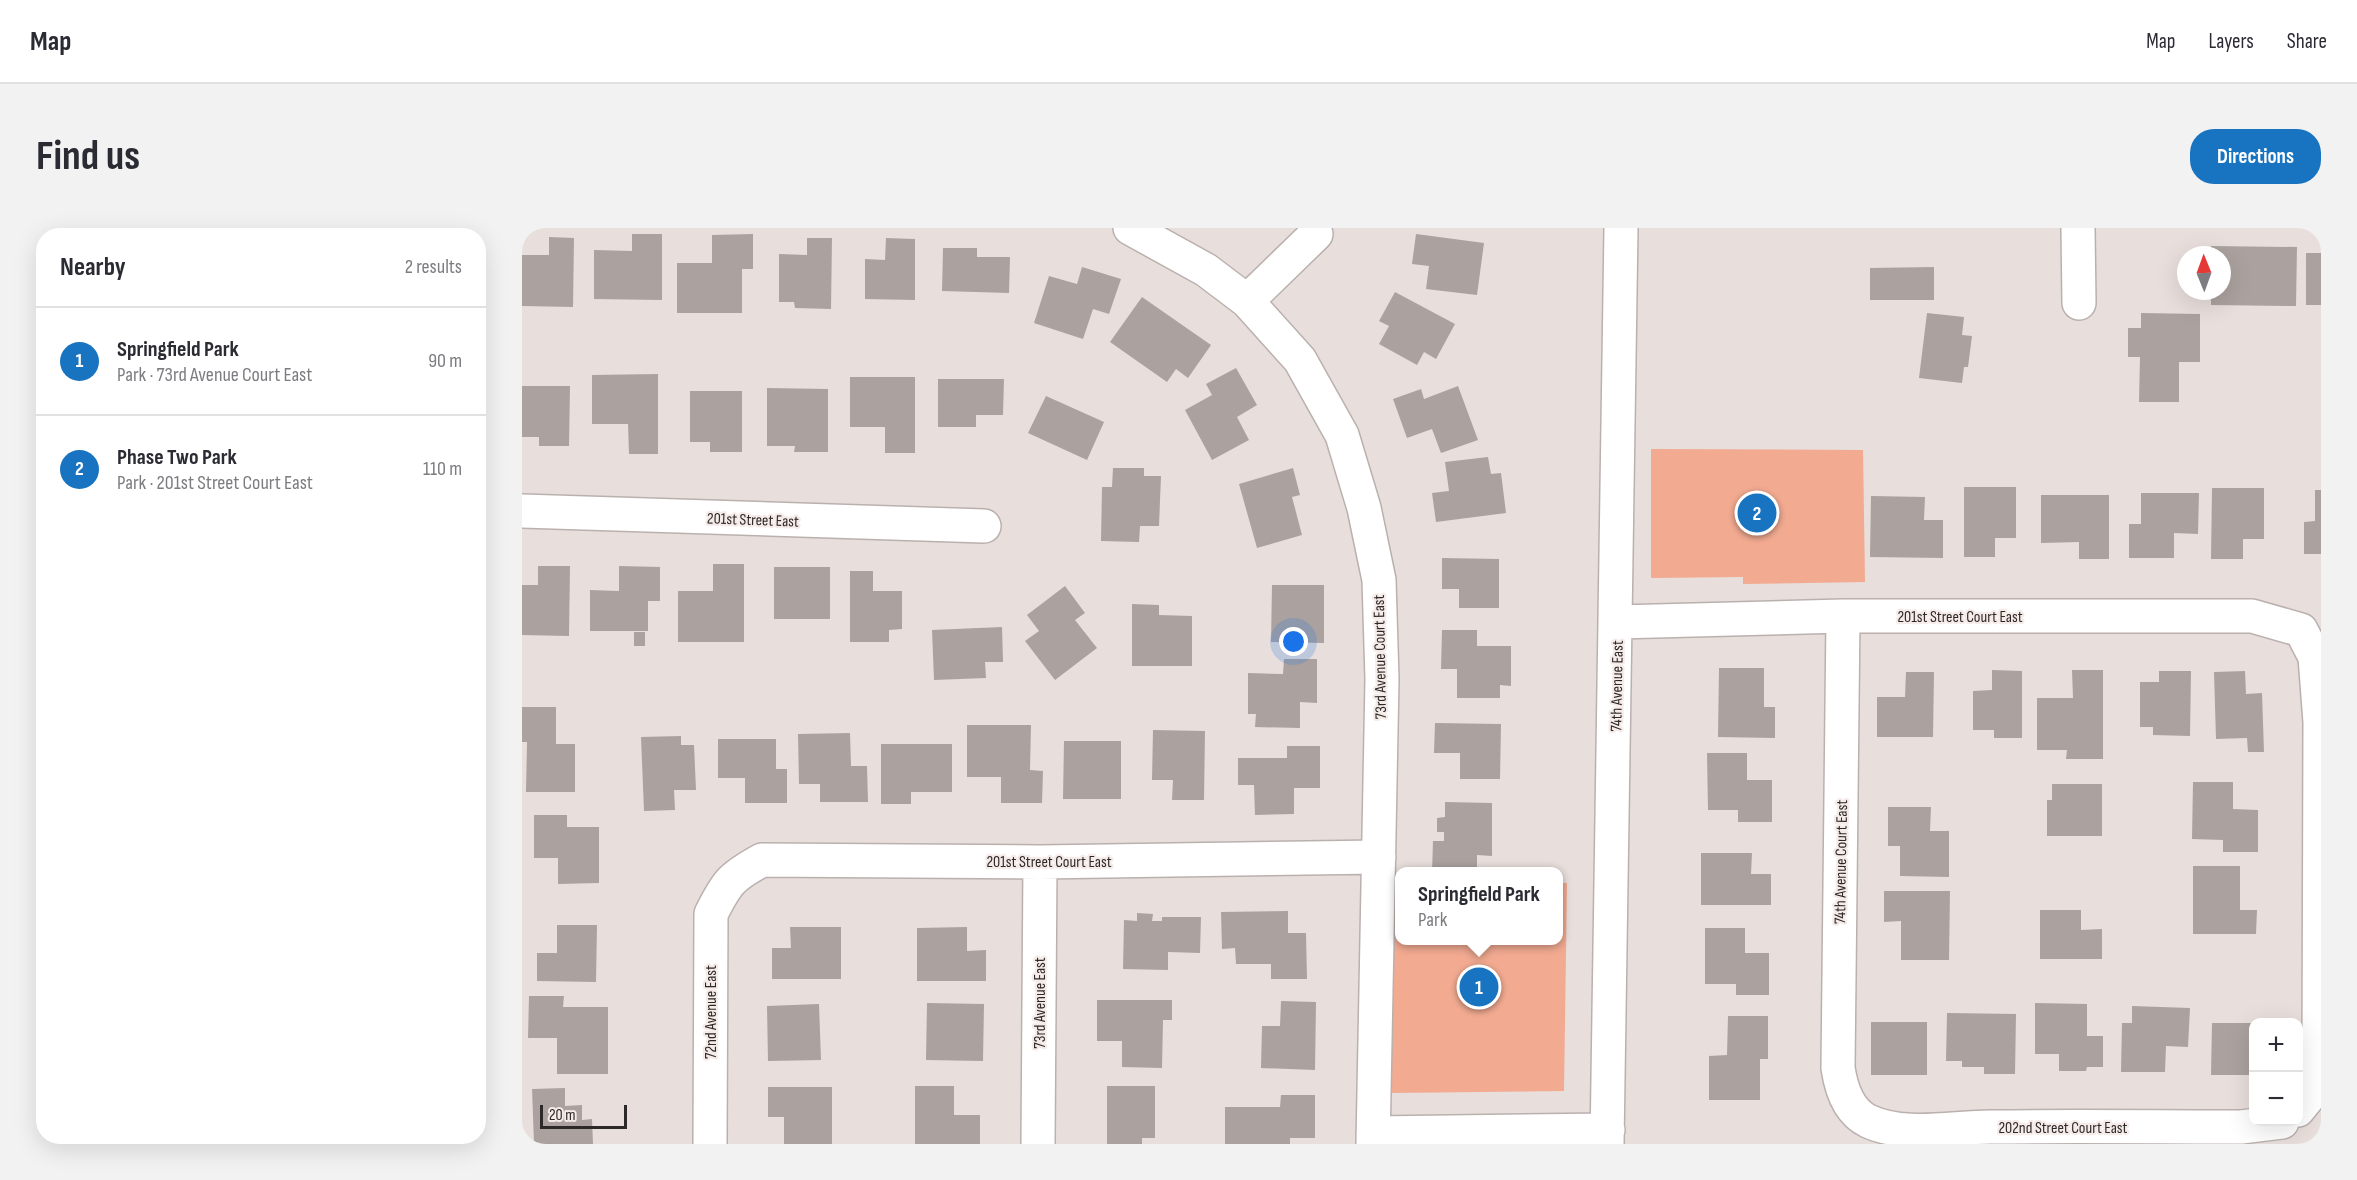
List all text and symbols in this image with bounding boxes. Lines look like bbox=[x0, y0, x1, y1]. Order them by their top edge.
text: Map bbox=[30, 25, 71, 58]
text: Map bbox=[2146, 29, 2175, 54]
text: Layers bbox=[2208, 29, 2254, 54]
text: Share bbox=[2287, 29, 2327, 54]
button: Directions bbox=[2190, 129, 2321, 184]
text: Find us bbox=[36, 131, 140, 182]
north arrow bbox=[2177, 246, 2231, 300]
text: Nearby bbox=[60, 252, 126, 283]
text: 2 results bbox=[405, 255, 462, 279]
text: Springfield Park bbox=[117, 336, 239, 363]
text: 1 bbox=[76, 349, 83, 373]
text: 90 m bbox=[428, 349, 462, 373]
text: Park · 73rd Avenue Court East bbox=[117, 363, 312, 387]
text: Phase Two Park bbox=[117, 444, 237, 471]
text: 2 bbox=[75, 457, 84, 481]
text: 110 m bbox=[423, 457, 462, 481]
text: Park · 201st Street Court East bbox=[117, 471, 313, 495]
pin: 2 bbox=[1738, 490, 1776, 536]
street label: 201st Street East bbox=[707, 509, 799, 532]
street label: 73rd Avenue Court East bbox=[1370, 594, 1391, 719]
street label: 201st Street Court East bbox=[1897, 608, 2023, 627]
your location bbox=[1279, 627, 1308, 656]
street label: 74th Avenue East bbox=[1607, 640, 1628, 732]
street label: 74th Avenue Court East bbox=[1831, 800, 1852, 924]
street label: 201st Street Court East bbox=[986, 853, 1112, 872]
popup bbox=[1395, 867, 1563, 945]
text: Springfield Park bbox=[1418, 881, 1540, 908]
text: Park bbox=[1418, 908, 1447, 932]
street label: 73rd Avenue East bbox=[1031, 957, 1050, 1049]
pin: 1 bbox=[1460, 964, 1498, 1010]
street label: 72nd Avenue East bbox=[702, 965, 721, 1059]
map controls bbox=[2249, 1018, 2303, 1126]
button: + bbox=[2249, 1018, 2303, 1072]
button: − bbox=[2249, 1072, 2303, 1126]
scale bar bbox=[540, 1102, 627, 1130]
text: 20 m bbox=[549, 1106, 576, 1125]
street label: 202nd Street Court East bbox=[1999, 1119, 2128, 1138]

